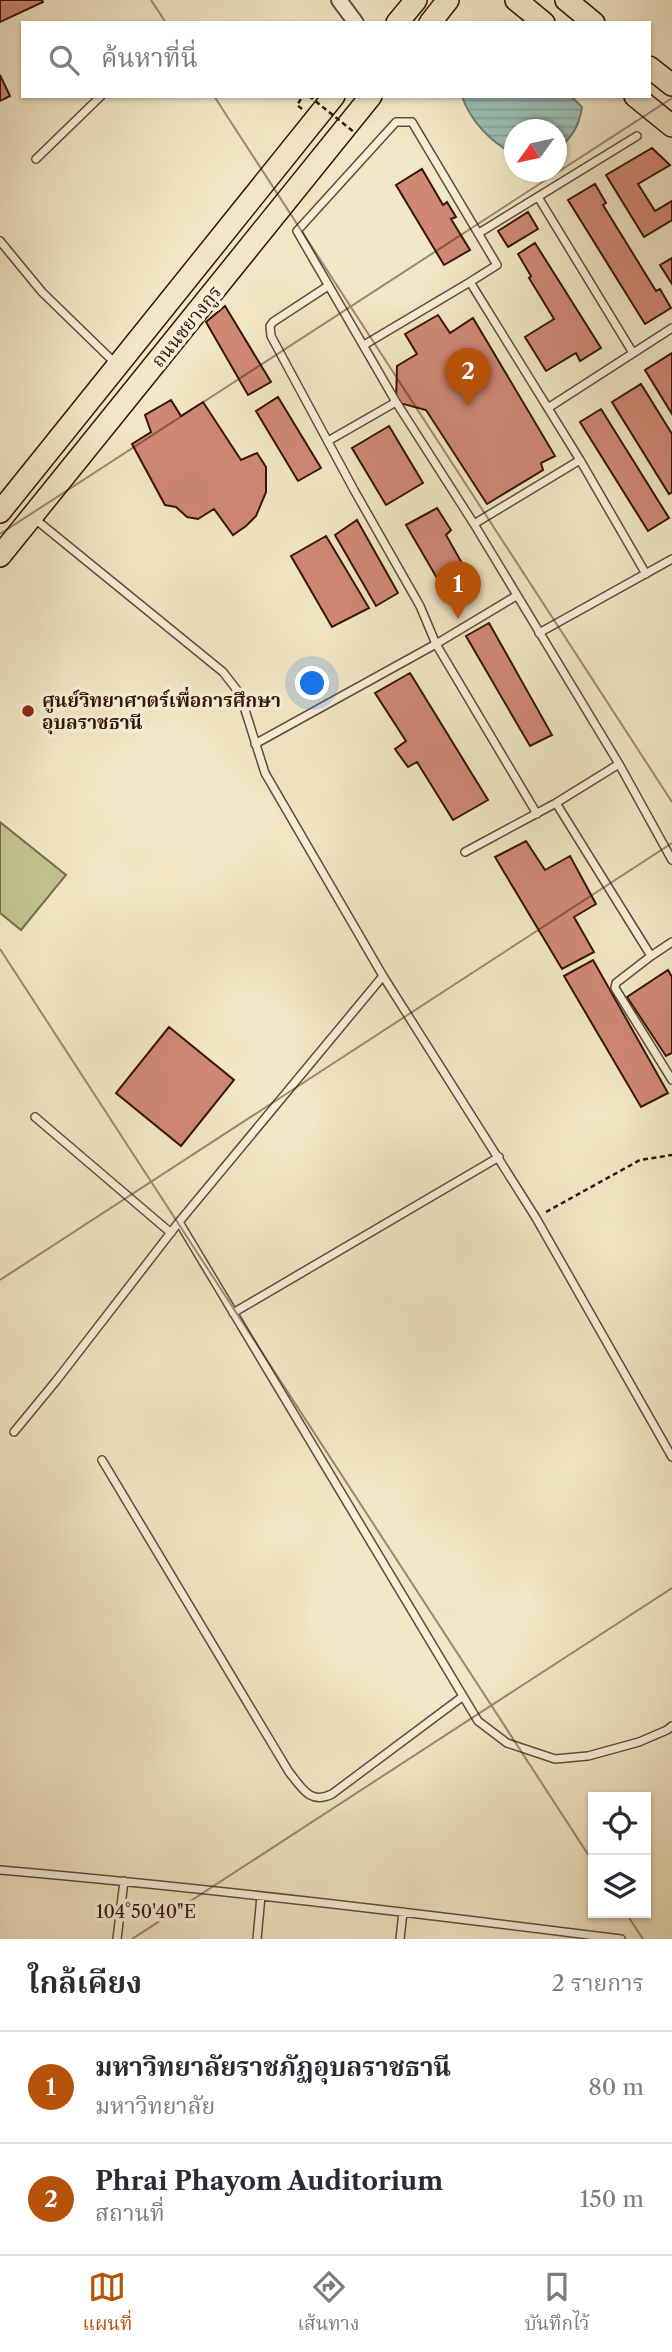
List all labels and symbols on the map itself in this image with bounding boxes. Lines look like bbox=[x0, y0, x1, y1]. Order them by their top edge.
north arrow bbox=[504, 119, 567, 182]
street label: ถนนชยางกูร bbox=[146, 281, 227, 373]
pin: 2 bbox=[445, 348, 491, 406]
pin: 1 bbox=[435, 561, 481, 619]
your location bbox=[295, 666, 329, 700]
place label: ศูนย์วิทยาศาตร์เพื่อการศึกษา อุบลราชธานี bbox=[42, 686, 281, 735]
marker: ศูนย์วิทยาศาตร์เพื่อการศึกษา อุบลราชธานี bbox=[20, 703, 36, 719]
text: 104°50'40"E bbox=[96, 1901, 196, 1923]

